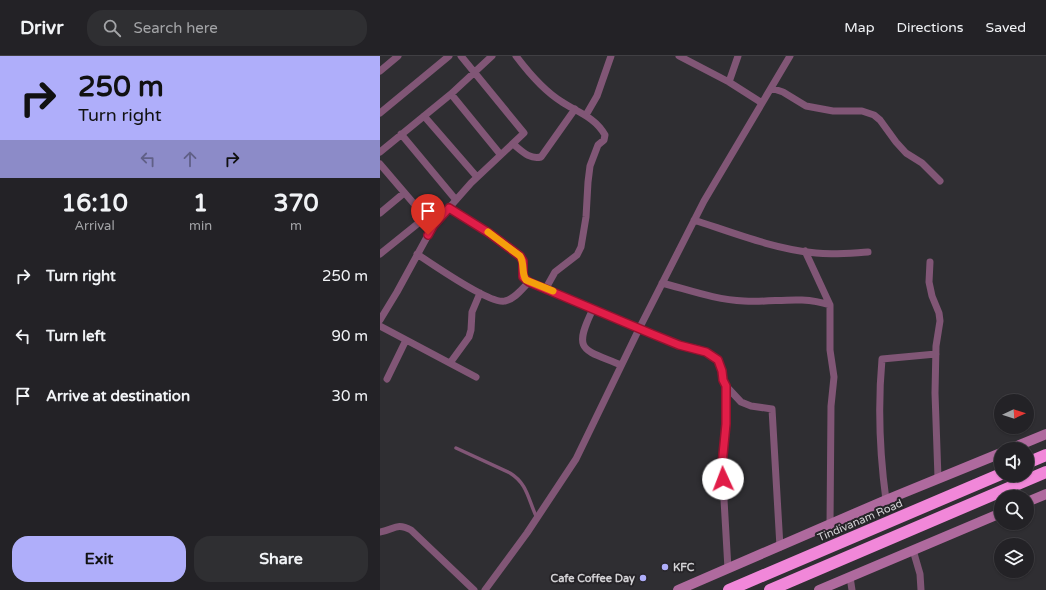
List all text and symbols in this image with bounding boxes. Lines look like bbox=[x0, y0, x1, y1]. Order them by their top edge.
search box bbox=[87, 10, 367, 46]
text: Drivr bbox=[20, 17, 63, 39]
icon: search bbox=[101, 17, 123, 39]
text: Search here bbox=[133, 19, 218, 37]
text: Map bbox=[844, 19, 875, 36]
text: Directions bbox=[897, 19, 964, 36]
text: Saved bbox=[986, 19, 1026, 36]
text: 250 m bbox=[78, 70, 164, 104]
icon: right bbox=[12, 72, 64, 124]
text: Turn right bbox=[78, 104, 162, 126]
icon: left bbox=[137, 148, 159, 170]
icon: ahead bbox=[179, 148, 201, 170]
icon: right bbox=[221, 148, 243, 170]
text: 16:10 bbox=[61, 189, 128, 218]
text: 1 bbox=[193, 189, 208, 218]
text: 370 bbox=[273, 189, 319, 218]
pin bbox=[411, 194, 445, 235]
icon: arrive bbox=[417, 200, 439, 222]
text: Arrival bbox=[74, 218, 115, 234]
text: min bbox=[189, 218, 212, 234]
text: m bbox=[290, 218, 302, 234]
icon: right bbox=[12, 265, 34, 287]
text: Turn right bbox=[46, 267, 116, 285]
text: 250 m bbox=[322, 267, 368, 285]
icon: left bbox=[12, 325, 34, 347]
text: Turn left bbox=[46, 327, 106, 345]
text: 90 m bbox=[331, 327, 368, 345]
icon: arrive bbox=[12, 385, 34, 407]
text: Arrive at destination bbox=[46, 387, 190, 405]
text: 30 m bbox=[331, 387, 368, 405]
north arrow bbox=[994, 394, 1034, 434]
map controls bbox=[994, 394, 1034, 578]
button: sound bbox=[994, 442, 1034, 482]
position arrow bbox=[702, 458, 744, 500]
button: search bbox=[994, 490, 1034, 530]
street label: Tindivanam Road bbox=[816, 497, 905, 544]
button: Exit bbox=[12, 536, 186, 582]
button: Share bbox=[194, 536, 368, 582]
button: layers bbox=[994, 538, 1034, 578]
place label: KFC bbox=[673, 561, 695, 574]
marker: KFC bbox=[660, 562, 670, 572]
place label: Cafe Coffee Day bbox=[551, 572, 635, 586]
marker: Cafe Coffee Day bbox=[638, 573, 648, 583]

